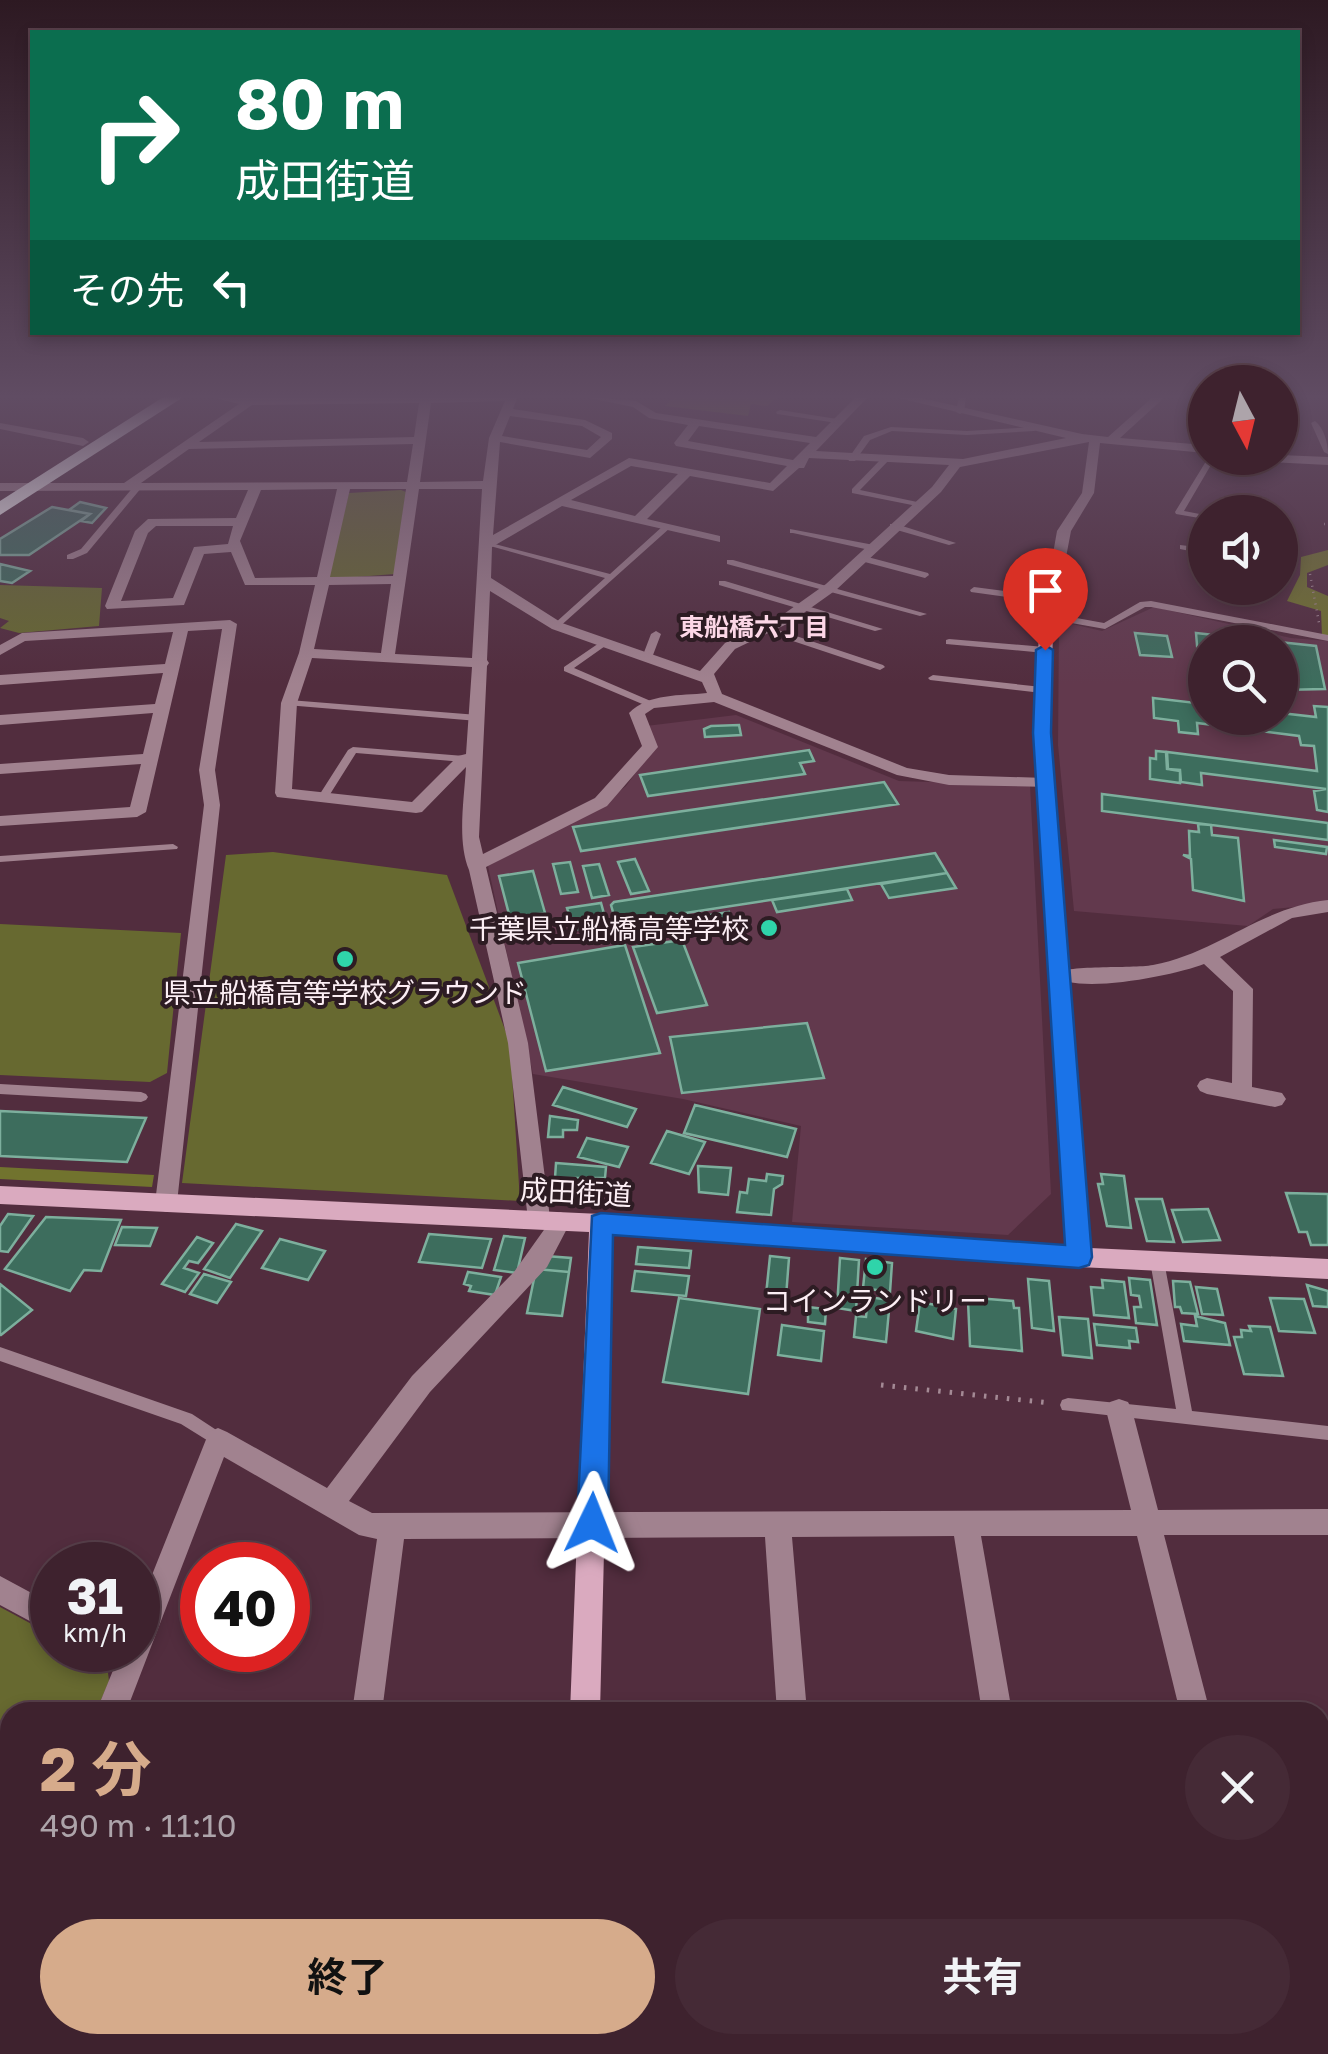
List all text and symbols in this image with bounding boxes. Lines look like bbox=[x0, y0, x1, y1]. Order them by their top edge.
text: 80 m bbox=[235, 60, 404, 144]
icon: right bbox=[70, 70, 200, 200]
text: 成田街道 bbox=[235, 153, 415, 207]
icon: left bbox=[204, 260, 259, 315]
text: その先 bbox=[70, 267, 184, 312]
north arrow bbox=[1188, 365, 1298, 475]
map controls bbox=[1188, 365, 1298, 735]
button: sound bbox=[1188, 495, 1298, 605]
pin bbox=[1003, 548, 1088, 651]
icon: arrive bbox=[1018, 563, 1073, 618]
district label: 東船橋六丁目 bbox=[679, 611, 829, 642]
button: search bbox=[1188, 625, 1298, 735]
place label: 千葉県立船橋高等学校 bbox=[469, 912, 749, 945]
marker: 千葉県立船橋高等学校 bbox=[758, 917, 780, 939]
marker: 県立船橋高等学校グラウンド bbox=[334, 948, 356, 970]
place label: 県立船橋高等学校グラウンド bbox=[163, 976, 527, 1009]
street label: 成田街道 bbox=[519, 1173, 633, 1211]
marker: コインランドリー bbox=[864, 1256, 886, 1278]
place label: コインランドリー bbox=[763, 1284, 987, 1317]
position arrow bbox=[540, 1471, 644, 1575]
speed limit sign: 40 bbox=[180, 1542, 310, 1672]
text: 31 bbox=[67, 1565, 123, 1625]
text: km/h bbox=[63, 1617, 127, 1648]
text: 2 分 bbox=[40, 1732, 152, 1804]
button: close bbox=[1185, 1735, 1290, 1840]
text: 490 m · 11:10 bbox=[40, 1806, 237, 1844]
button: 終了 bbox=[40, 1919, 655, 2034]
button: 共有 bbox=[675, 1919, 1290, 2034]

